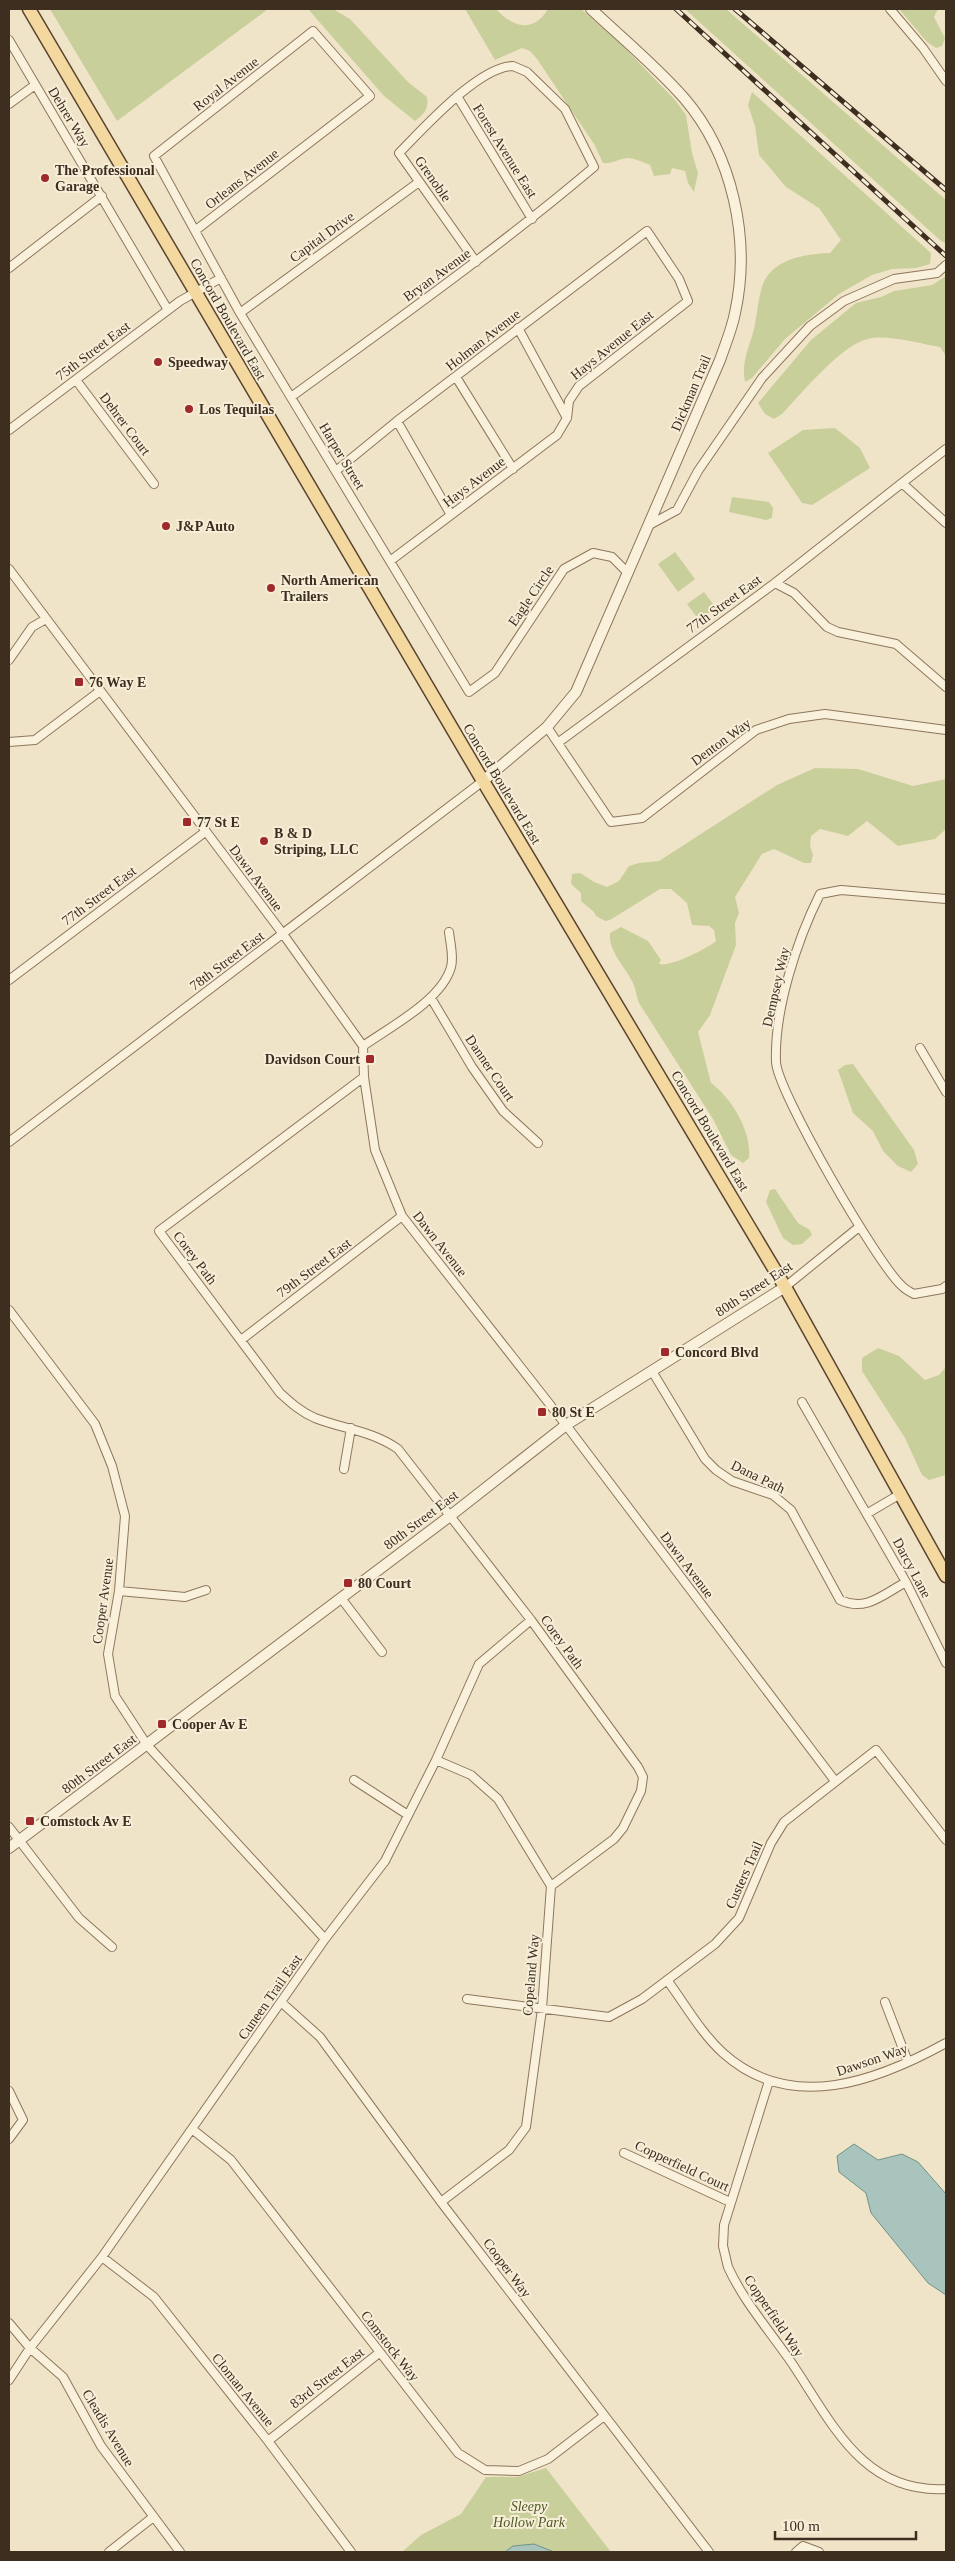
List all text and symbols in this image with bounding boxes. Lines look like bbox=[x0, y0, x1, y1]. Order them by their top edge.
street label: Royal Avenue bbox=[190, 54, 262, 114]
street label: Dehrer Way bbox=[45, 84, 93, 150]
street label: Forest Avenue East bbox=[470, 101, 540, 201]
street label: Orleans Avenue bbox=[202, 146, 282, 212]
street label: Grenoble bbox=[412, 153, 454, 205]
place label: The Professional Garage bbox=[55, 163, 155, 194]
marker: The Professional Garage bbox=[39, 172, 51, 184]
street label: Capital Drive bbox=[287, 209, 357, 265]
street label: Bryan Avenue bbox=[400, 246, 474, 304]
street label: Concord Boulevard East bbox=[187, 256, 269, 382]
street label: Holman Avenue bbox=[443, 306, 523, 374]
street label: Hays Avenue East bbox=[568, 307, 656, 383]
street label: 75th Street East bbox=[53, 318, 133, 384]
street label: Dickman Trail bbox=[668, 353, 714, 433]
place label: Speedway bbox=[168, 355, 228, 370]
marker: Speedway bbox=[152, 356, 164, 368]
street label: Dehrer Court bbox=[97, 390, 153, 458]
place label: Los Tequilas bbox=[199, 402, 275, 417]
marker: Los Tequilas bbox=[183, 403, 195, 415]
street label: Harper Street bbox=[316, 420, 368, 492]
street label: Hays Avenue bbox=[440, 454, 508, 510]
place label: J&P Auto bbox=[176, 519, 235, 534]
marker: J&P Auto bbox=[160, 520, 172, 532]
street label: Eagle Circle bbox=[505, 563, 557, 629]
street label: 77th Street East bbox=[684, 572, 764, 636]
place label: North American Trailers bbox=[281, 573, 379, 604]
marker: North American Trailers bbox=[265, 582, 277, 594]
place label: 76 Way E bbox=[89, 675, 146, 690]
marker: 76 Way E bbox=[73, 676, 85, 688]
street label: Denton Way bbox=[688, 715, 754, 769]
street label: Concord Boulevard East bbox=[460, 721, 544, 847]
place label: 77 St E bbox=[197, 815, 240, 830]
marker: 77 St E bbox=[181, 816, 193, 828]
place label: B & D Striping, LLC bbox=[274, 826, 359, 857]
marker: B & D Striping, LLC bbox=[258, 835, 270, 847]
street label: Dawn Avenue bbox=[226, 842, 286, 914]
street label: 77th Street East bbox=[59, 863, 139, 929]
street label: 78th Street East bbox=[187, 928, 267, 994]
street label: Dempsey Way bbox=[760, 946, 792, 1028]
street label: Danner Court bbox=[462, 1032, 518, 1104]
place label: Davidson Court bbox=[265, 1052, 360, 1067]
marker: Davidson Court bbox=[364, 1053, 376, 1065]
street label: Concord Boulevard East bbox=[668, 1068, 752, 1194]
street label: Dawn Avenue bbox=[410, 1208, 470, 1280]
street label: Corey Path bbox=[170, 1228, 220, 1288]
street label: 79th Street East bbox=[274, 1235, 354, 1301]
street label: 80th Street East bbox=[713, 1259, 795, 1319]
place label: Concord Blvd bbox=[675, 1345, 759, 1360]
marker: Concord Blvd bbox=[659, 1346, 671, 1358]
place label: 80 St E bbox=[552, 1405, 595, 1420]
marker: 80 St E bbox=[536, 1406, 548, 1418]
street label: Dana Path bbox=[729, 1458, 787, 1496]
street label: 80th Street East bbox=[381, 1487, 461, 1553]
street label: Dawn Avenue bbox=[657, 1529, 717, 1601]
street label: Darcy Lane bbox=[890, 1535, 934, 1601]
street label: Cooper Avenue bbox=[90, 1557, 116, 1645]
place label: 80 Court bbox=[358, 1576, 412, 1591]
marker: 80 Court bbox=[342, 1577, 354, 1589]
street label: Corey Path bbox=[538, 1612, 586, 1672]
place label: Cooper Av E bbox=[172, 1717, 248, 1732]
marker: Cooper Av E bbox=[156, 1718, 168, 1730]
street label: 80th Street East bbox=[59, 1731, 139, 1797]
place label: Comstock Av E bbox=[40, 1814, 132, 1829]
marker: Comstock Av E bbox=[24, 1815, 36, 1827]
street label: Custers Trail bbox=[723, 1839, 766, 1911]
street label: Copeland Way bbox=[520, 1933, 542, 2017]
street label: Cuneen Trail East bbox=[235, 1952, 305, 2042]
street label: Dawson Way bbox=[834, 2041, 910, 2079]
street label: Copperfield Court bbox=[632, 2138, 732, 2194]
street label: Cooper Way bbox=[480, 2236, 534, 2300]
street label: Copperfield Way bbox=[741, 2272, 807, 2360]
street label: Comstock Way bbox=[358, 2308, 422, 2384]
street label: 83rd Street East bbox=[287, 2344, 367, 2411]
street label: Cloman Avenue bbox=[209, 2350, 277, 2430]
street label: Cleadis Avenue bbox=[79, 2387, 137, 2469]
park label: Sleepy Hollow Park bbox=[492, 2499, 566, 2530]
scale bar bbox=[775, 2508, 916, 2540]
text: 100 m bbox=[782, 2518, 820, 2534]

